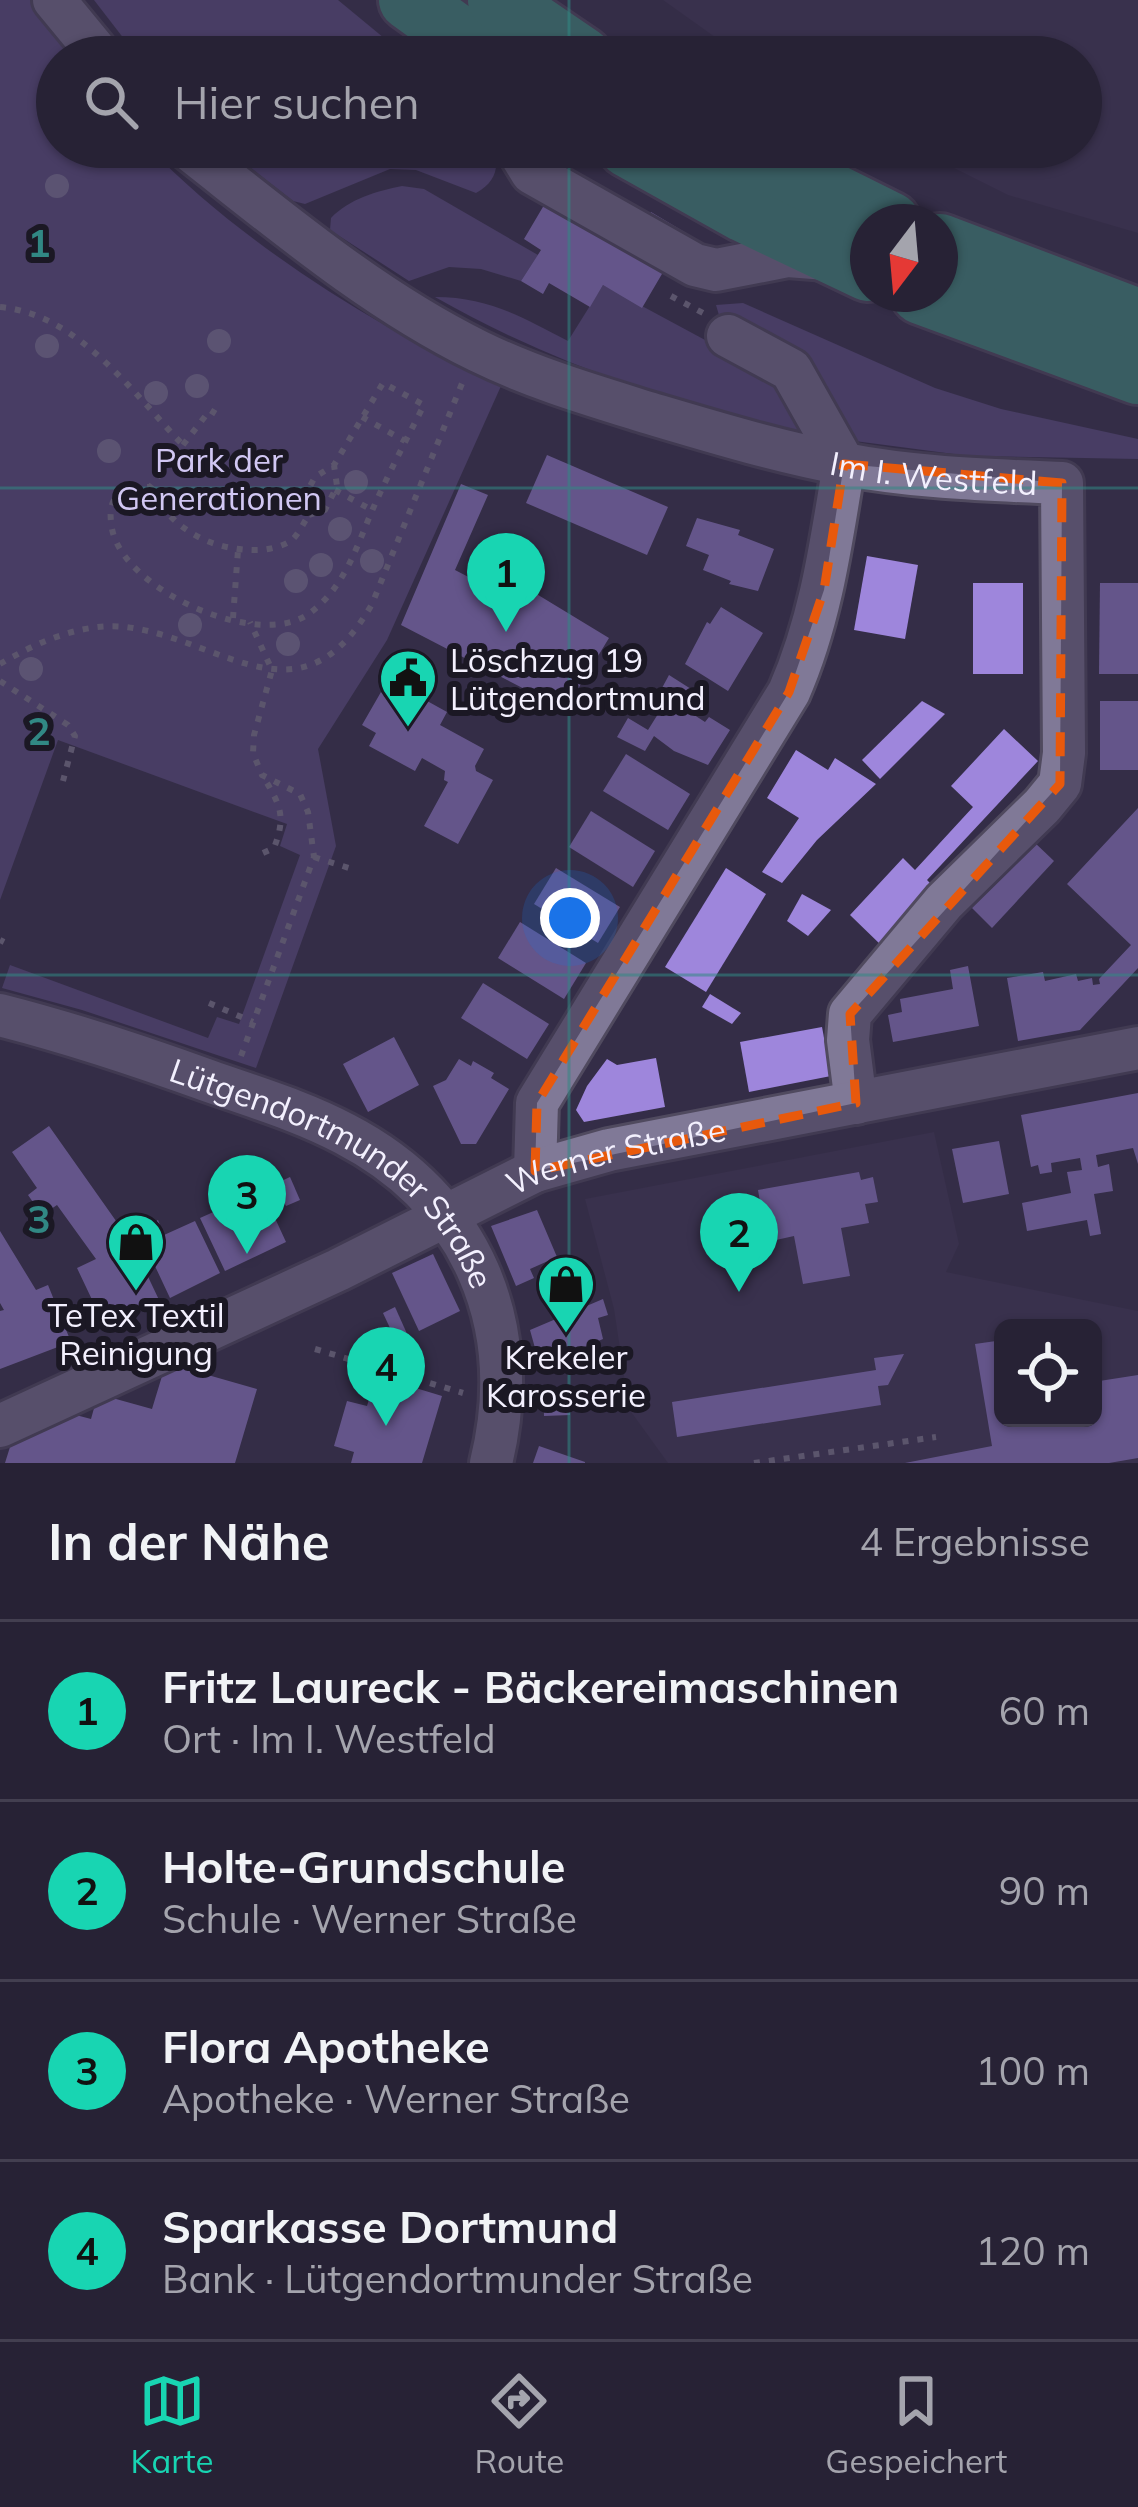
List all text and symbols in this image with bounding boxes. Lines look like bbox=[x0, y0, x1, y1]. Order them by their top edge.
search box bbox=[36, 36, 1102, 168]
icon: search bbox=[78, 69, 144, 135]
text: Hier suchen bbox=[174, 74, 420, 130]
north arrow bbox=[850, 204, 958, 312]
text: 1 bbox=[27, 218, 51, 267]
park label: Park der Generationen bbox=[116, 439, 322, 518]
street label: Im I. Westfeld bbox=[827, 441, 1038, 502]
pin: 1 bbox=[467, 533, 545, 632]
place label: Löschzug 19 Lütgendortmund bbox=[450, 639, 705, 718]
public building icon: Löschzug 19 Lütgendortmund bbox=[377, 647, 439, 729]
text: 2 bbox=[27, 706, 51, 755]
your location bbox=[540, 888, 600, 948]
street label: Lütgendortmunder Straße bbox=[165, 1048, 503, 1294]
street label: Werner Straße bbox=[499, 1108, 729, 1203]
pin: 3 bbox=[208, 1155, 286, 1254]
pin: 2 bbox=[700, 1193, 778, 1292]
text: 3 bbox=[27, 1194, 51, 1243]
shop icon: TeTex Textil Reinigung bbox=[105, 1211, 167, 1293]
shop icon: Krekeler Karosserie bbox=[535, 1253, 597, 1335]
place label: TeTex Textil Reinigung bbox=[47, 1294, 225, 1373]
map controls bbox=[994, 1319, 1102, 1427]
button: locate bbox=[994, 1319, 1102, 1427]
pin: 4 bbox=[347, 1327, 425, 1426]
place label: Krekeler Karosserie bbox=[486, 1336, 646, 1415]
text: In der Nähe bbox=[48, 1509, 330, 1573]
text: 4 Ergebnisse bbox=[859, 1517, 1090, 1566]
text: Fritz Laureck - Bäckereimaschinen bbox=[162, 1658, 899, 1714]
text: 1 bbox=[75, 1686, 99, 1735]
text: 60 m bbox=[999, 1686, 1090, 1735]
text: Ort · Im I. Westfeld bbox=[162, 1714, 496, 1763]
text: Holte-Grundschule bbox=[162, 1838, 565, 1894]
text: 2 bbox=[75, 1866, 99, 1915]
text: 90 m bbox=[999, 1866, 1090, 1915]
text: Schule · Werner Straße bbox=[162, 1894, 577, 1943]
text: Flora Apotheke bbox=[162, 2018, 490, 2074]
text: 3 bbox=[75, 2046, 99, 2095]
text: 100 m bbox=[975, 2046, 1090, 2095]
text: Apotheke · Werner Straße bbox=[162, 2074, 630, 2123]
text: Sparkasse Dortmund bbox=[162, 2198, 618, 2254]
text: 4 bbox=[75, 2226, 99, 2275]
text: 120 m bbox=[975, 2226, 1090, 2275]
text: Bank · Lütgendortmunder Straße bbox=[162, 2254, 753, 2303]
tab: Karte bbox=[131, 2368, 213, 2481]
tab: Route bbox=[475, 2368, 564, 2481]
tab: Gespeichert bbox=[825, 2368, 1007, 2481]

